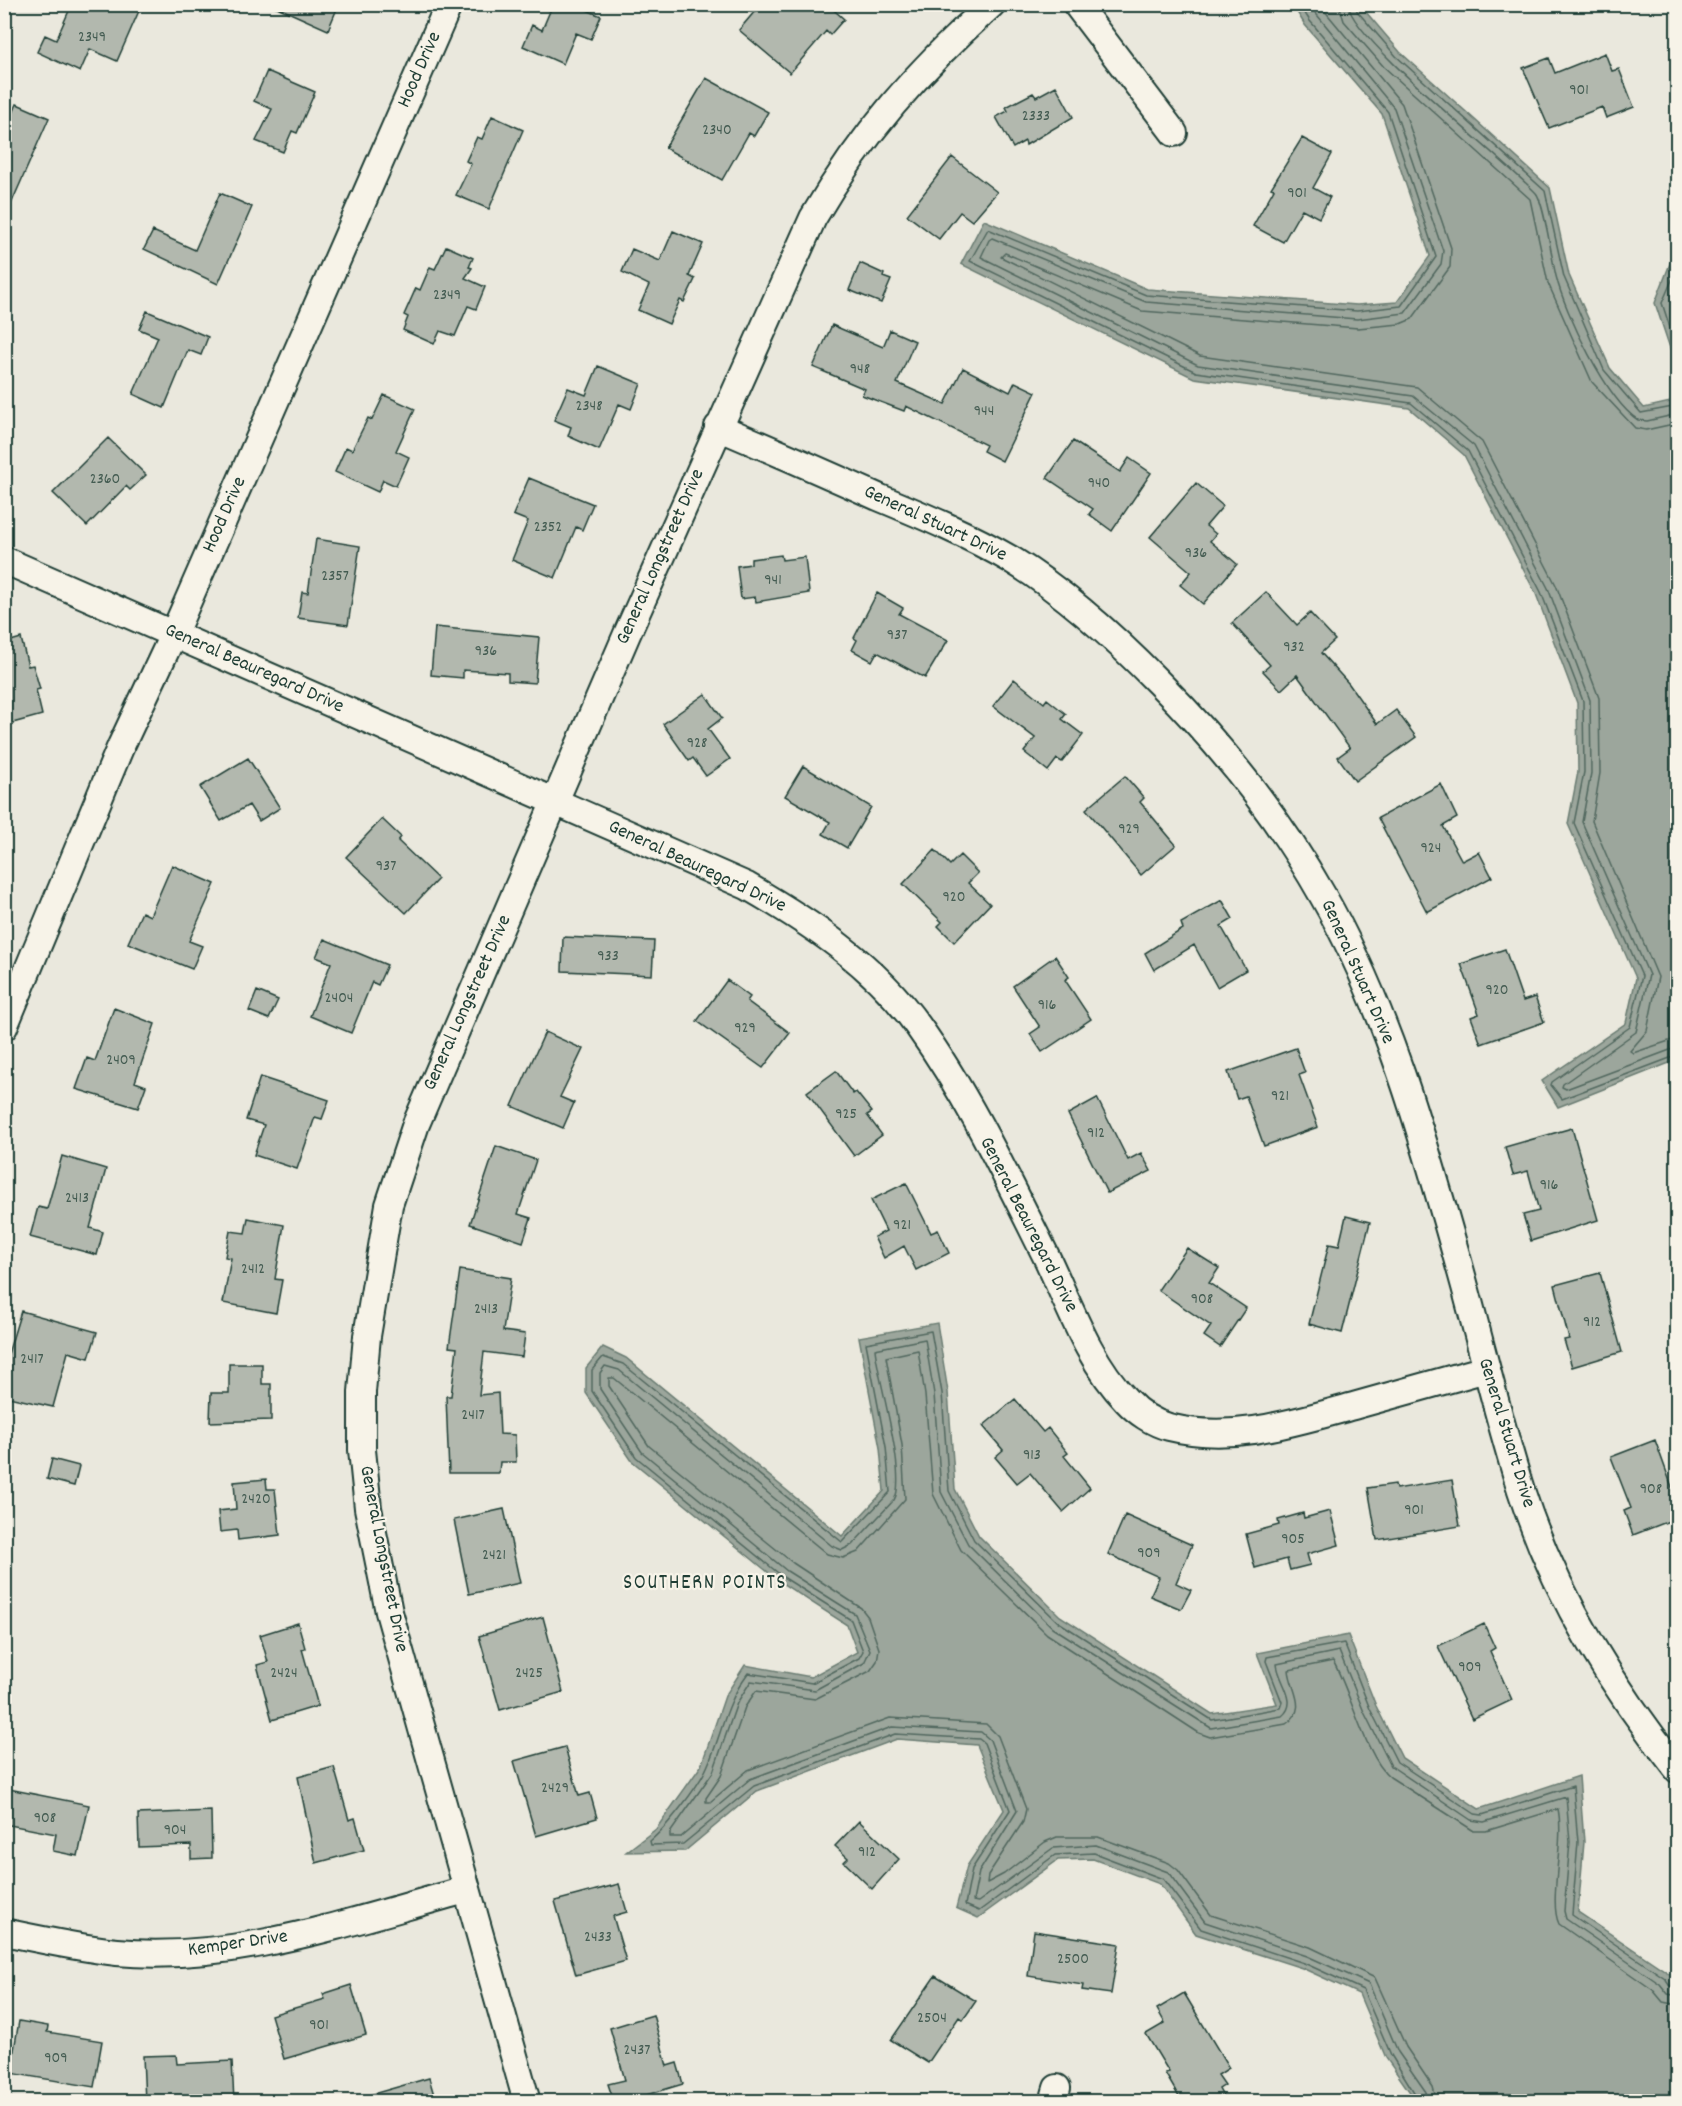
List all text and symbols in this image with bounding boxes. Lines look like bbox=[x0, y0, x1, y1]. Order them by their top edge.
house number: 2349 bbox=[78, 26, 106, 49]
street label: Hood Drive bbox=[391, 27, 449, 112]
house number: 901 bbox=[1569, 79, 1589, 102]
house number: 2333 bbox=[1022, 105, 1050, 128]
house number: 2340 bbox=[702, 119, 732, 142]
house number: 901 bbox=[1287, 182, 1307, 205]
house number: 2349 bbox=[433, 284, 461, 307]
house number: 948 bbox=[850, 358, 870, 381]
house number: 2348 bbox=[575, 395, 603, 418]
house number: 944 bbox=[974, 400, 994, 423]
street label: General Longstreet Drive bbox=[610, 465, 712, 649]
house number: 2360 bbox=[90, 468, 120, 491]
street label: Hood Drive bbox=[196, 472, 254, 557]
house number: 940 bbox=[1088, 472, 1110, 495]
street label: General Stuart Drive bbox=[859, 479, 1011, 570]
house number: 2352 bbox=[534, 516, 562, 539]
house number: 936 bbox=[1185, 542, 1207, 565]
house number: 2357 bbox=[321, 565, 349, 588]
house number: 941 bbox=[764, 569, 782, 592]
street label: General Beauregard Drive bbox=[160, 617, 348, 721]
house number: 937 bbox=[887, 624, 907, 647]
house number: 932 bbox=[1283, 636, 1305, 659]
house number: 936 bbox=[475, 640, 497, 663]
house number: 928 bbox=[687, 732, 707, 755]
street label: General Beauregard Drive bbox=[603, 813, 791, 921]
house number: 929 bbox=[1118, 818, 1140, 841]
house number: 924 bbox=[1421, 837, 1441, 860]
house number: 937 bbox=[376, 855, 396, 878]
house number: 920 bbox=[942, 886, 966, 909]
street label: General Stuart Drive bbox=[1313, 895, 1401, 1049]
street label: General Longstreet Drive bbox=[417, 911, 519, 1095]
house number: 933 bbox=[597, 945, 619, 968]
house number: 920 bbox=[1485, 979, 1509, 1002]
house number: 2404 bbox=[325, 987, 354, 1010]
house number: 916 bbox=[1038, 994, 1056, 1017]
house number: 929 bbox=[734, 1017, 756, 1040]
house number: 2409 bbox=[106, 1049, 136, 1072]
house number: 921 bbox=[1271, 1085, 1289, 1108]
house number: 925 bbox=[835, 1103, 857, 1126]
house number: 912 bbox=[1087, 1122, 1105, 1145]
street label: General Beauregard Drive bbox=[972, 1132, 1085, 1318]
house number: 916 bbox=[1540, 1174, 1558, 1197]
house number: 2413 bbox=[65, 1187, 89, 1210]
house number: 921 bbox=[893, 1214, 911, 1237]
house number: 2412 bbox=[241, 1258, 265, 1281]
house number: 908 bbox=[1191, 1288, 1213, 1311]
house number: 2413 bbox=[474, 1298, 498, 1321]
house number: 912 bbox=[1583, 1311, 1601, 1334]
house number: 2417 bbox=[20, 1348, 44, 1371]
street label: General Stuart Drive bbox=[1470, 1355, 1542, 1511]
house number: 2417 bbox=[461, 1404, 485, 1427]
house number: 913 bbox=[1023, 1444, 1041, 1467]
street label: General Longstreet Drive bbox=[351, 1463, 415, 1655]
house number: 908 bbox=[1640, 1478, 1662, 1501]
house number: 2420 bbox=[241, 1488, 271, 1511]
house number: 901 bbox=[1404, 1499, 1424, 1522]
house number: 905 bbox=[1281, 1528, 1305, 1551]
house number: 909 bbox=[1137, 1542, 1161, 1565]
house number: 2421 bbox=[482, 1544, 506, 1567]
district label: SOUTHERN POINTS bbox=[623, 1569, 787, 1599]
house number: 909 bbox=[1458, 1656, 1482, 1679]
house number: 2424 bbox=[270, 1662, 298, 1685]
house number: 2425 bbox=[515, 1662, 543, 1685]
house number: 2429 bbox=[541, 1777, 569, 1800]
house number: 908 bbox=[34, 1807, 56, 1830]
house number: 904 bbox=[164, 1819, 186, 1842]
house number: 912 bbox=[858, 1841, 876, 1864]
street label: Kemper Drive bbox=[186, 1923, 290, 1965]
house number: 2433 bbox=[584, 1926, 612, 1949]
house number: 2500 bbox=[1057, 1948, 1089, 1971]
house number: 2504 bbox=[917, 2007, 947, 2030]
house number: 901 bbox=[309, 2014, 329, 2037]
house number: 2437 bbox=[624, 2039, 650, 2062]
house number: 909 bbox=[44, 2047, 68, 2070]

